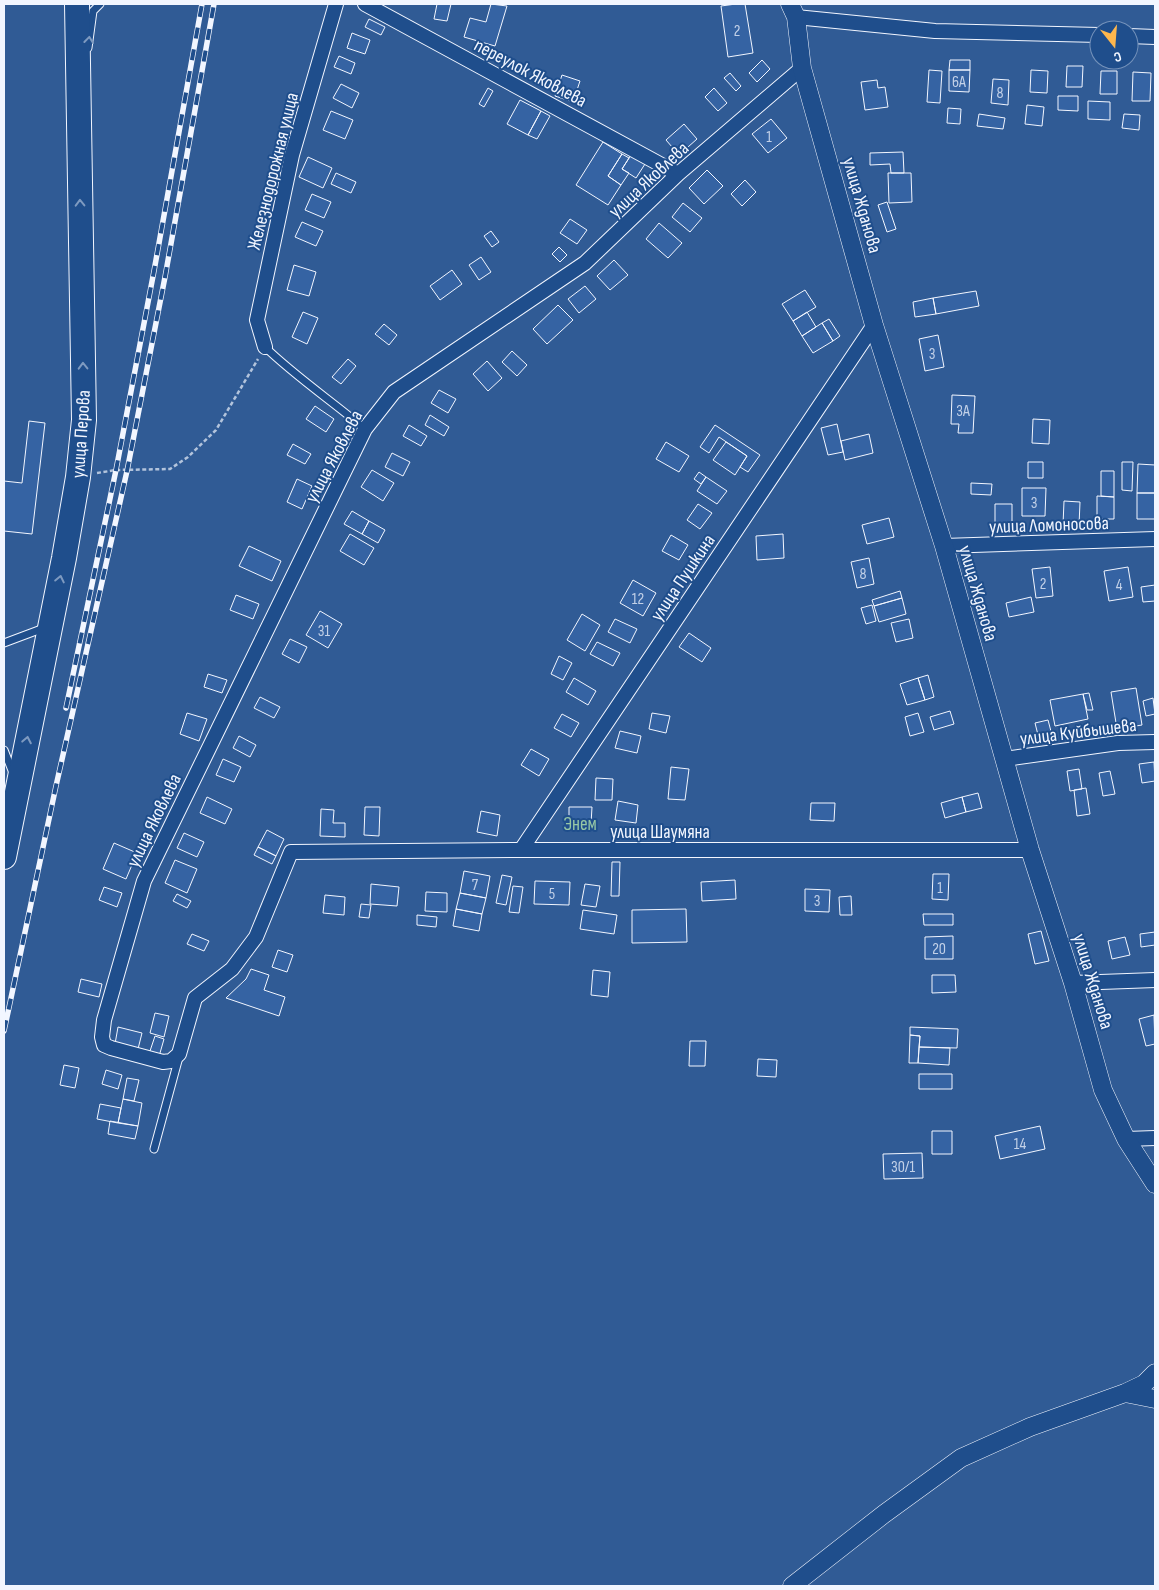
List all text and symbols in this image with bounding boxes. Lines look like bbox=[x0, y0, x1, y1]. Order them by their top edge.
north arrow bbox=[1089, 20, 1139, 70]
house number: 2 bbox=[734, 22, 740, 41]
street label: переулок Яковлева bbox=[470, 34, 591, 113]
one-way arrow bbox=[84, 36, 94, 44]
text: С bbox=[1112, 48, 1124, 66]
house number: 6А bbox=[952, 73, 966, 92]
house number: 8 bbox=[996, 84, 1004, 103]
street label: Железнодорожная улица bbox=[243, 90, 304, 252]
house number: 1 bbox=[766, 128, 772, 147]
street label: улица Яковлева bbox=[604, 137, 694, 223]
street label: улица Жданова bbox=[837, 155, 886, 256]
one-way arrow bbox=[75, 199, 85, 206]
house number: 3 bbox=[929, 345, 935, 364]
one-way arrow bbox=[78, 361, 89, 369]
street label: улица Перова bbox=[67, 389, 96, 479]
house number: 3А bbox=[956, 402, 970, 421]
street label: улица Яковлева bbox=[300, 407, 368, 507]
house number: 3 bbox=[1031, 494, 1037, 513]
street label: улица Ломоносова bbox=[989, 512, 1109, 539]
street label: улица Пушкина bbox=[646, 530, 721, 626]
street label: улица Жданова bbox=[953, 543, 1002, 644]
house number: 8 bbox=[859, 565, 867, 584]
one-way arrow bbox=[54, 574, 65, 583]
house number: 2 bbox=[1040, 575, 1046, 594]
house number: 4 bbox=[1116, 576, 1123, 595]
house number: 12 bbox=[632, 590, 644, 609]
house number: 31 bbox=[318, 622, 331, 641]
street label: улица Куйбышева bbox=[1019, 714, 1138, 751]
one-way arrow bbox=[21, 736, 32, 745]
street label: улица Яковлева bbox=[122, 770, 187, 871]
park label: Энем bbox=[563, 813, 597, 836]
street label: улица Шаумяна bbox=[610, 821, 710, 844]
house number: 7 bbox=[472, 876, 479, 895]
house number: 1 bbox=[937, 879, 943, 898]
house number: 5 bbox=[549, 885, 555, 904]
house number: 3 bbox=[814, 892, 820, 911]
street label: улица Жданова bbox=[1067, 931, 1118, 1032]
house number: 20 bbox=[932, 940, 946, 959]
house number: 14 bbox=[1014, 1135, 1026, 1154]
house number: 30/1 bbox=[891, 1158, 915, 1177]

